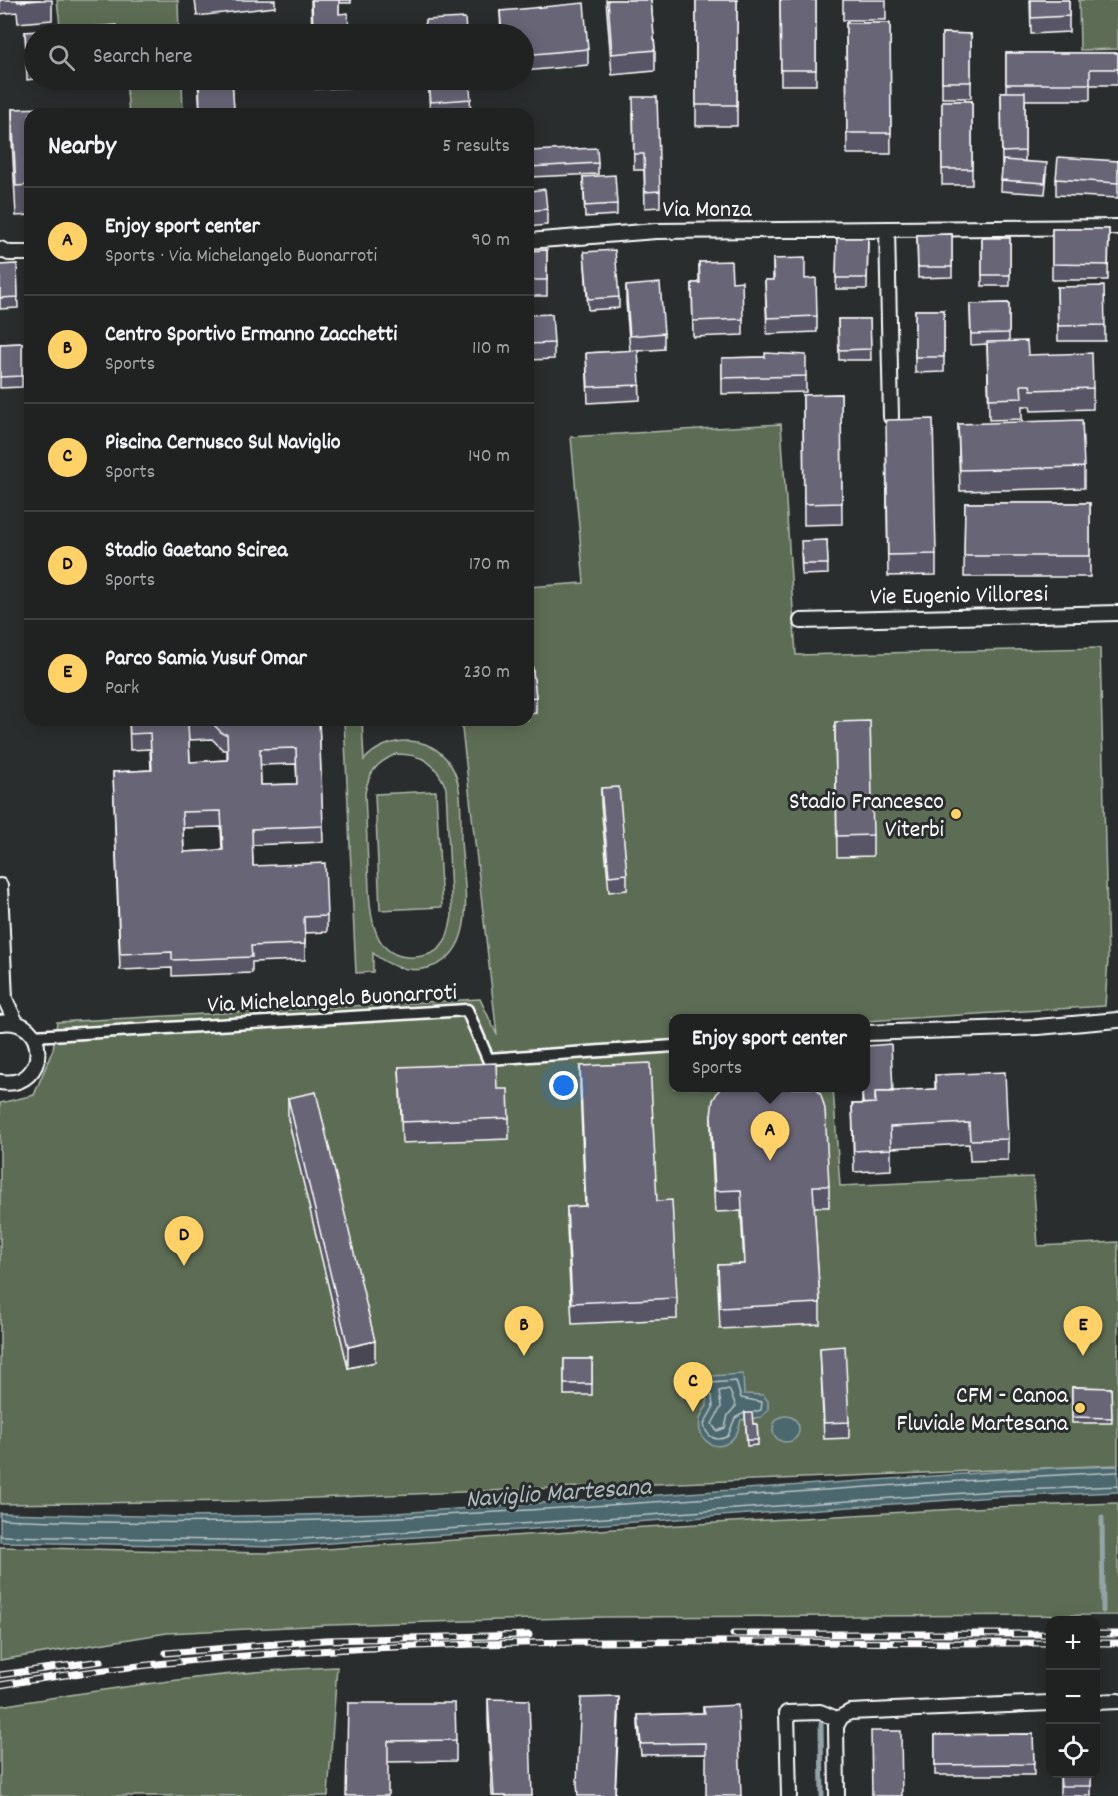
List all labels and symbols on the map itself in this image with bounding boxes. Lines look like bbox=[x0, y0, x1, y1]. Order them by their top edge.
street label: Via Monza bbox=[663, 194, 752, 228]
street label: Vie Eugenio Villoresi bbox=[870, 578, 1048, 616]
place label: Stadio Francesco Viterbi bbox=[789, 786, 944, 848]
marker: Stadio Francesco Viterbi bbox=[949, 807, 963, 821]
street label: Via Michelangelo Buonarroti bbox=[207, 976, 458, 1024]
your location bbox=[549, 1071, 578, 1100]
pin: A bbox=[750, 1112, 790, 1161]
pin: D bbox=[164, 1216, 204, 1266]
pin: B bbox=[504, 1306, 544, 1356]
pin: E bbox=[1064, 1306, 1102, 1356]
pin: C bbox=[674, 1362, 712, 1412]
place label: CFM - Canoa Fluviale Martesana bbox=[896, 1380, 1069, 1442]
marker: CFM - Canoa Fluviale Martesana bbox=[1073, 1401, 1087, 1415]
water label: Naviglio Martesana bbox=[464, 1469, 654, 1519]

